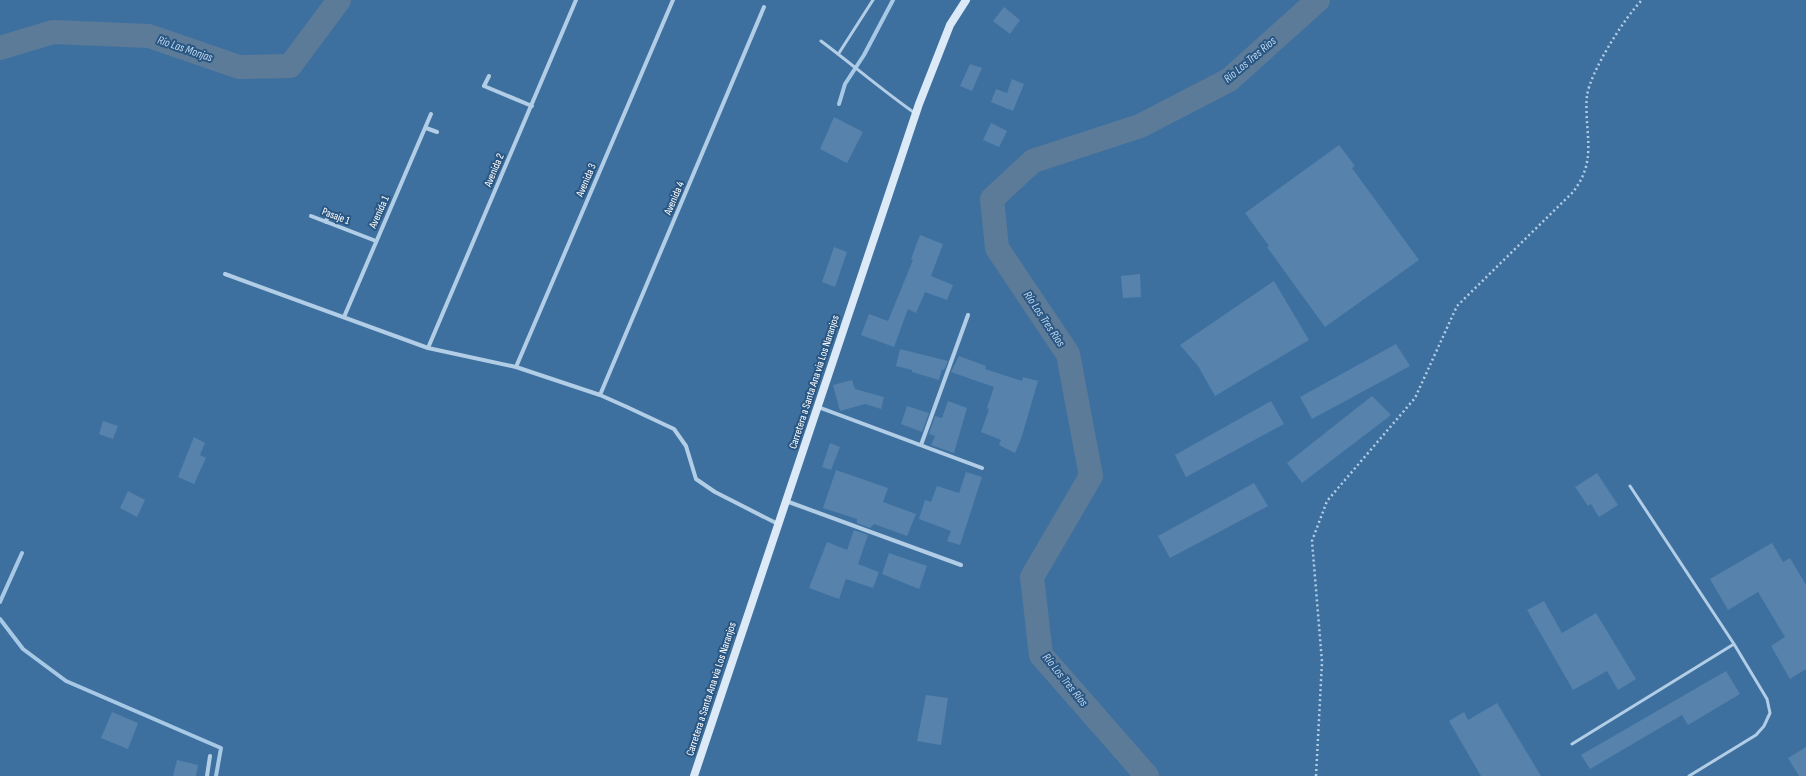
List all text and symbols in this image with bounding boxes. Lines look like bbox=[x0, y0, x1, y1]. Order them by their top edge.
water label: Río Las Monjas bbox=[155, 33, 215, 66]
water label: Río Los Tres Ríos bbox=[1221, 33, 1280, 86]
street label: Avenida 2 bbox=[481, 151, 507, 190]
street label: Avenida 3 bbox=[573, 161, 599, 200]
street label: Avenida 4 bbox=[661, 179, 687, 218]
street label: Avenida 1 bbox=[366, 194, 392, 231]
street label: Pasaje 1 bbox=[320, 205, 352, 227]
water label: Río Los Tres Ríos bbox=[1020, 288, 1069, 350]
street label: Carretera a Santa Ana via Los Naranjos bbox=[786, 313, 842, 451]
street label: Carretera a Santa Ana via Los Naranjos bbox=[683, 620, 739, 758]
water label: Río Los Tres Ríos bbox=[1039, 650, 1091, 710]

